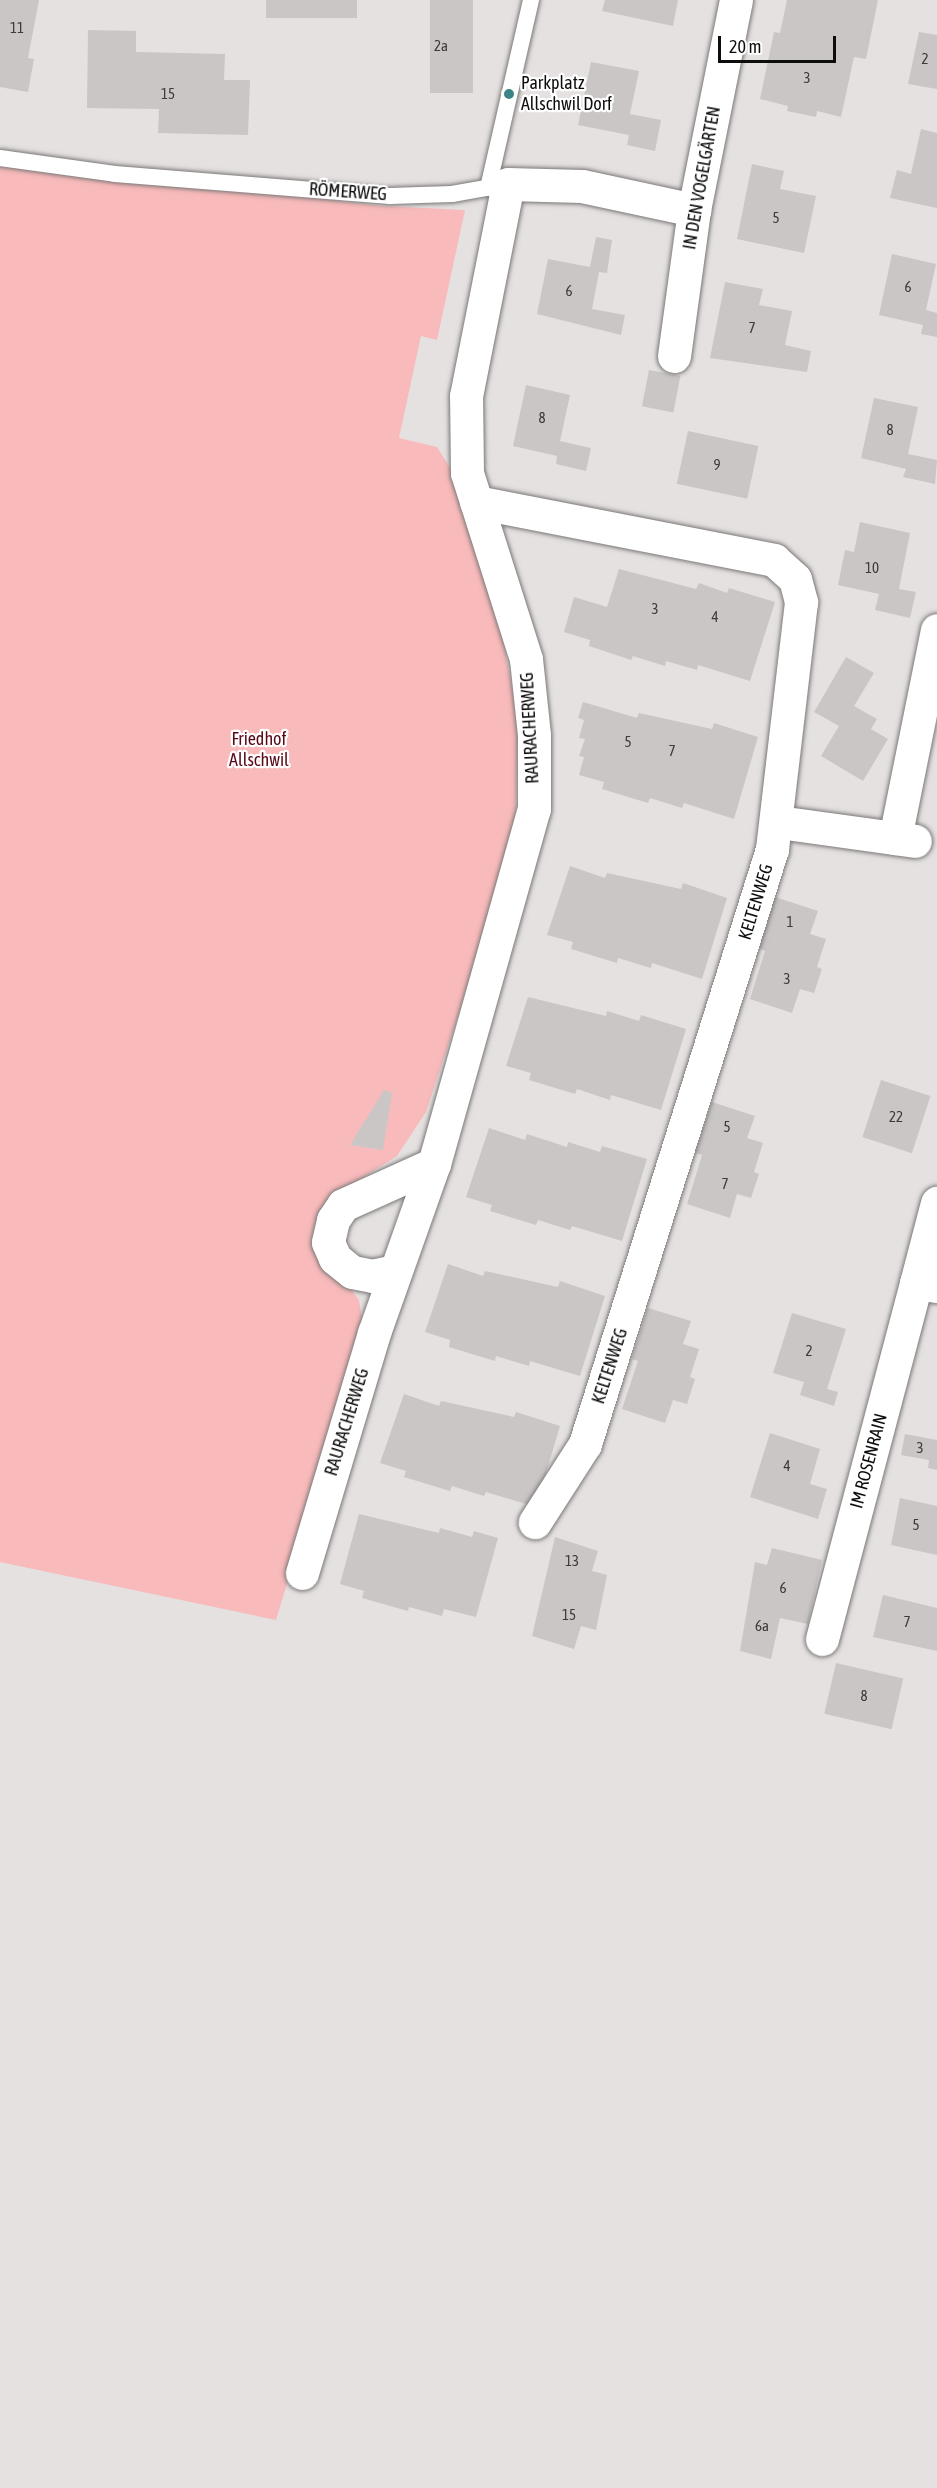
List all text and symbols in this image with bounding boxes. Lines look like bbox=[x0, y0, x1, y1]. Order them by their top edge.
house number: 11 bbox=[10, 19, 24, 37]
scale bar bbox=[721, 24, 840, 62]
text: 20 m bbox=[729, 36, 761, 57]
house number: 2a bbox=[434, 37, 448, 55]
house number: 2 bbox=[921, 50, 929, 68]
house number: 3 bbox=[803, 69, 811, 87]
place label: Parkplatz Allschwil Dorf bbox=[521, 73, 612, 116]
house number: 15 bbox=[161, 85, 175, 103]
marker: Parkplatz Allschwil Dorf bbox=[502, 87, 516, 101]
street label: IN DEN VOGELGÄRTEN bbox=[679, 105, 725, 251]
street label: RÖMERWEG bbox=[308, 179, 388, 205]
house number: 5 bbox=[772, 209, 780, 227]
house number: 6 bbox=[904, 278, 912, 296]
house number: 6 bbox=[565, 282, 573, 300]
house number: 7 bbox=[748, 319, 756, 337]
house number: 8 bbox=[538, 409, 546, 427]
house number: 8 bbox=[886, 421, 894, 439]
house number: 9 bbox=[713, 456, 721, 474]
house number: 10 bbox=[865, 559, 879, 577]
house number: 3 bbox=[651, 600, 659, 618]
house number: 4 bbox=[711, 608, 719, 626]
street label: RAURACHERWEG bbox=[516, 672, 544, 784]
park label: Friedhof Allschwil bbox=[229, 729, 289, 771]
house number: 5 bbox=[624, 733, 632, 751]
house number: 7 bbox=[668, 742, 676, 760]
street label: KELTENWEG bbox=[734, 861, 778, 943]
house number: 1 bbox=[786, 913, 794, 931]
house number: 3 bbox=[783, 970, 791, 988]
house number: 22 bbox=[889, 1108, 903, 1126]
house number: 5 bbox=[723, 1118, 731, 1136]
house number: 7 bbox=[721, 1175, 729, 1193]
street label: KELTENWEG bbox=[588, 1325, 632, 1407]
house number: 2 bbox=[805, 1342, 813, 1360]
street label: RAURACHERWEG bbox=[320, 1365, 374, 1479]
street label: IM ROSENRAIN bbox=[846, 1411, 892, 1511]
house number: 3 bbox=[916, 1439, 924, 1457]
house number: 4 bbox=[783, 1457, 791, 1475]
house number: 5 bbox=[912, 1516, 920, 1534]
house number: 13 bbox=[565, 1552, 579, 1570]
house number: 6 bbox=[779, 1579, 787, 1597]
house number: 15 bbox=[562, 1606, 576, 1624]
house number: 7 bbox=[903, 1613, 911, 1631]
house number: 6a bbox=[755, 1617, 769, 1635]
house number: 8 bbox=[860, 1687, 868, 1705]

